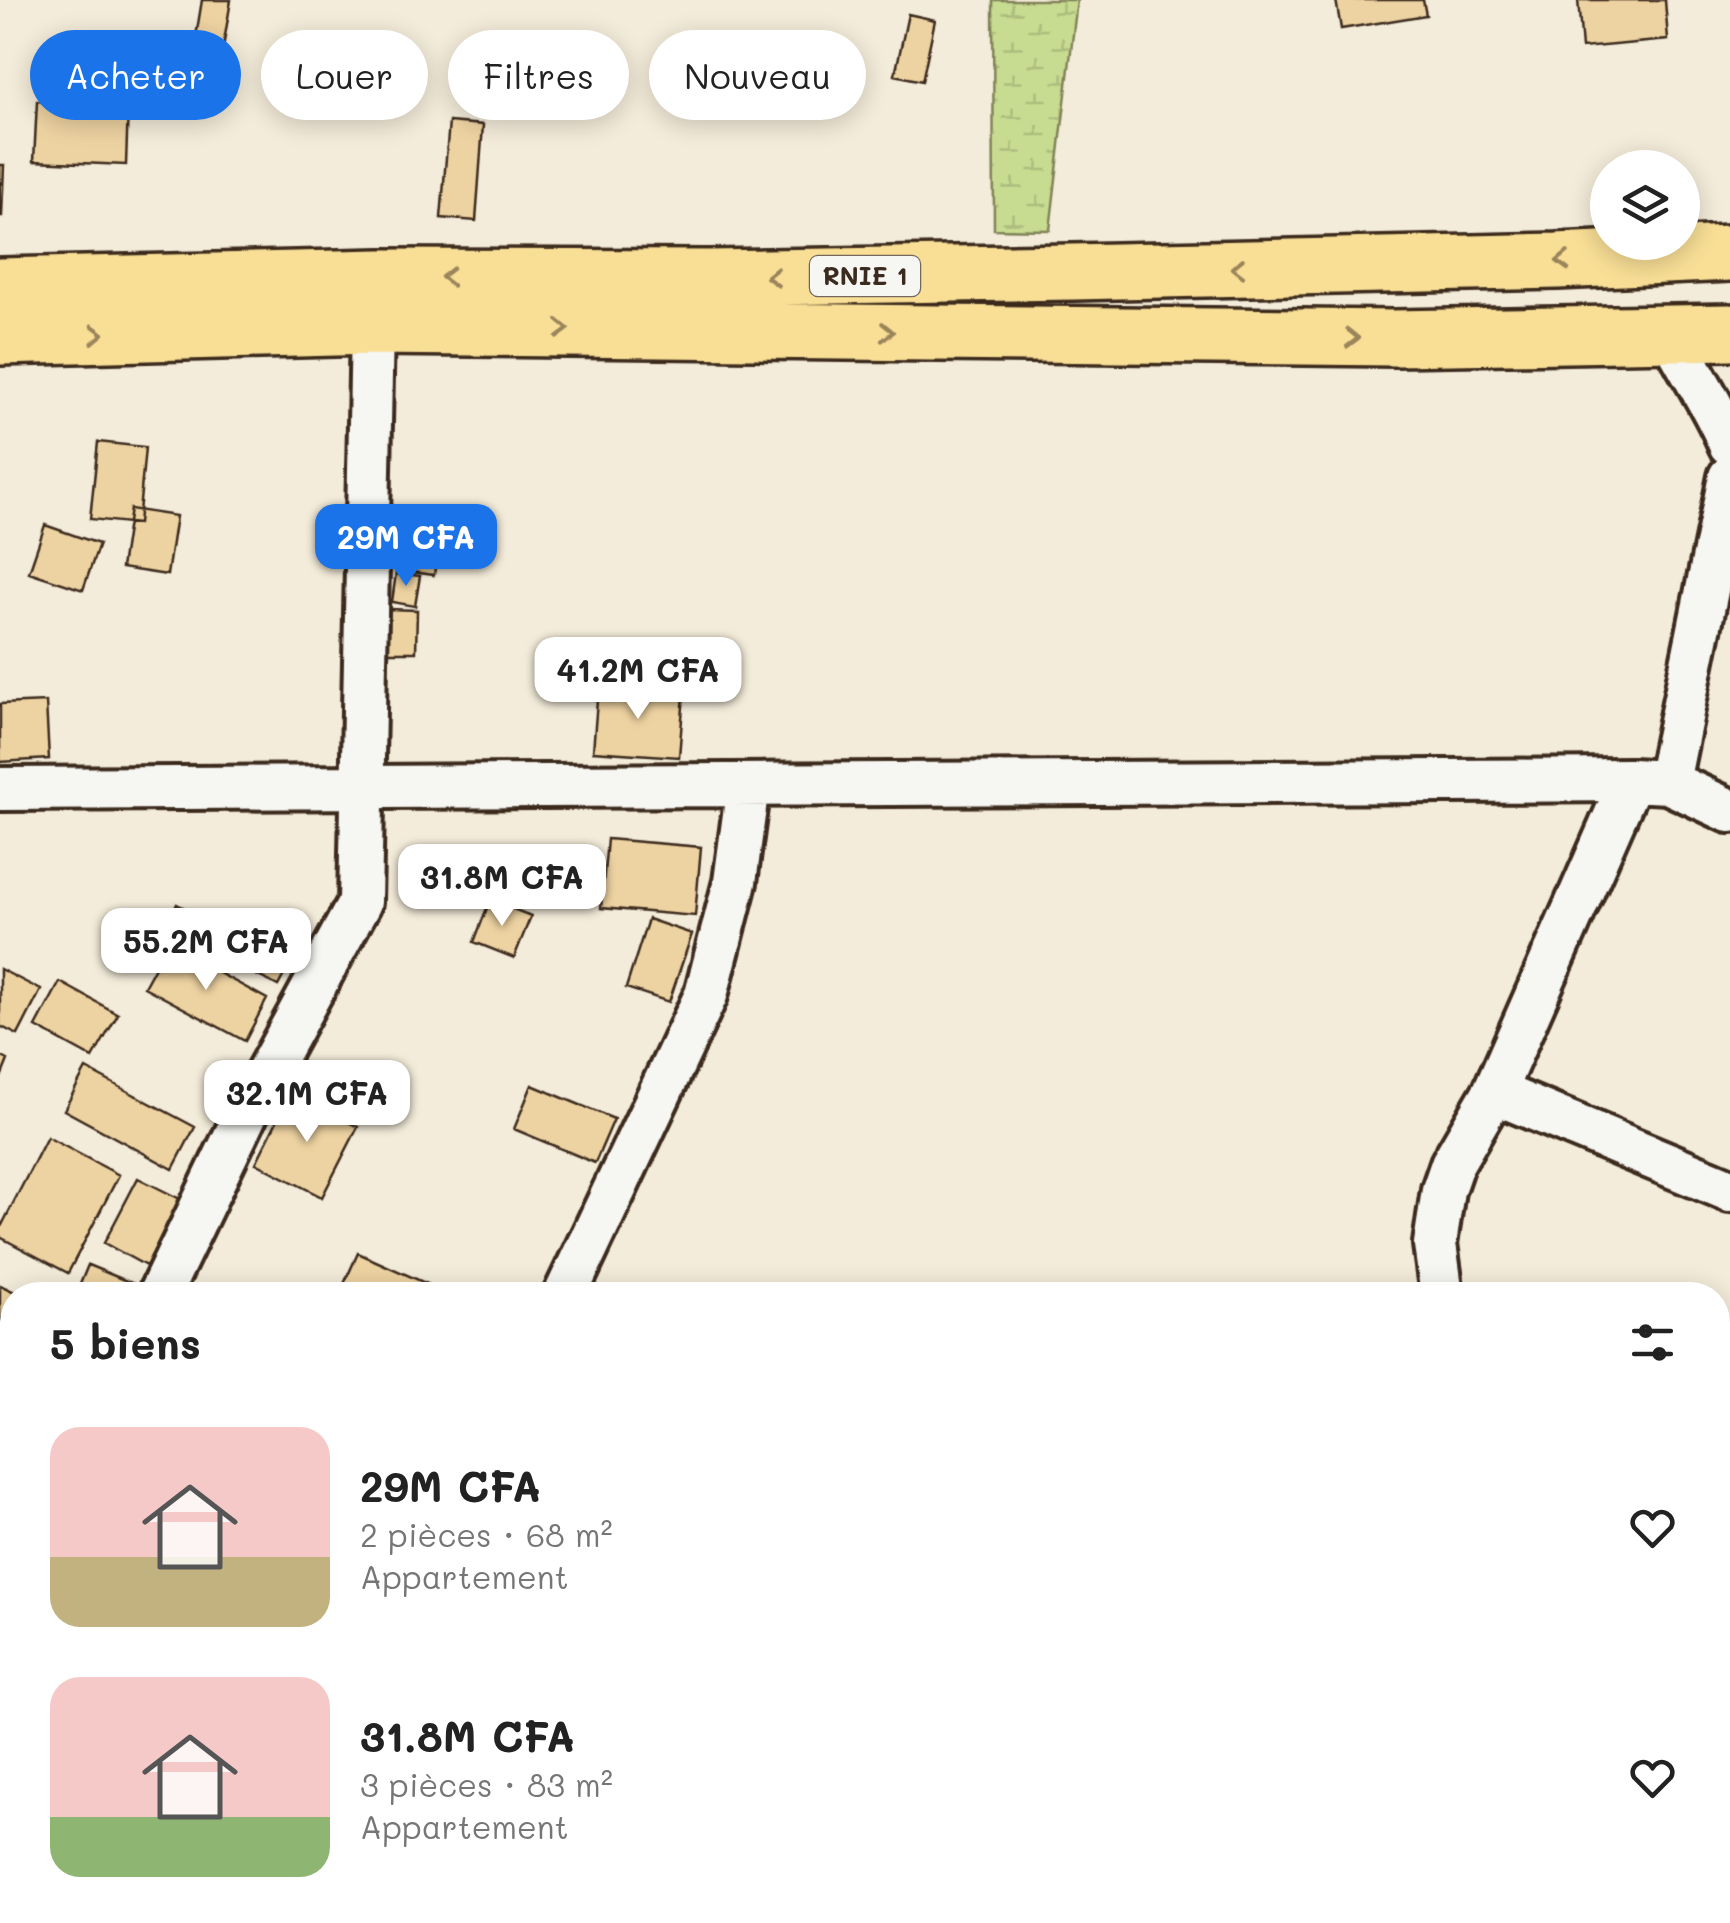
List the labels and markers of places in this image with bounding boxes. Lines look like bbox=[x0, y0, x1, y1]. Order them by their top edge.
pin: 29M CFA bbox=[314, 504, 498, 589]
pin: 41.2M CFA bbox=[524, 637, 752, 722]
pin: 31.8M CFA bbox=[388, 844, 616, 929]
pin: 55.2M CFA bbox=[92, 908, 320, 993]
pin: 32.1M CFA bbox=[193, 1060, 421, 1145]

